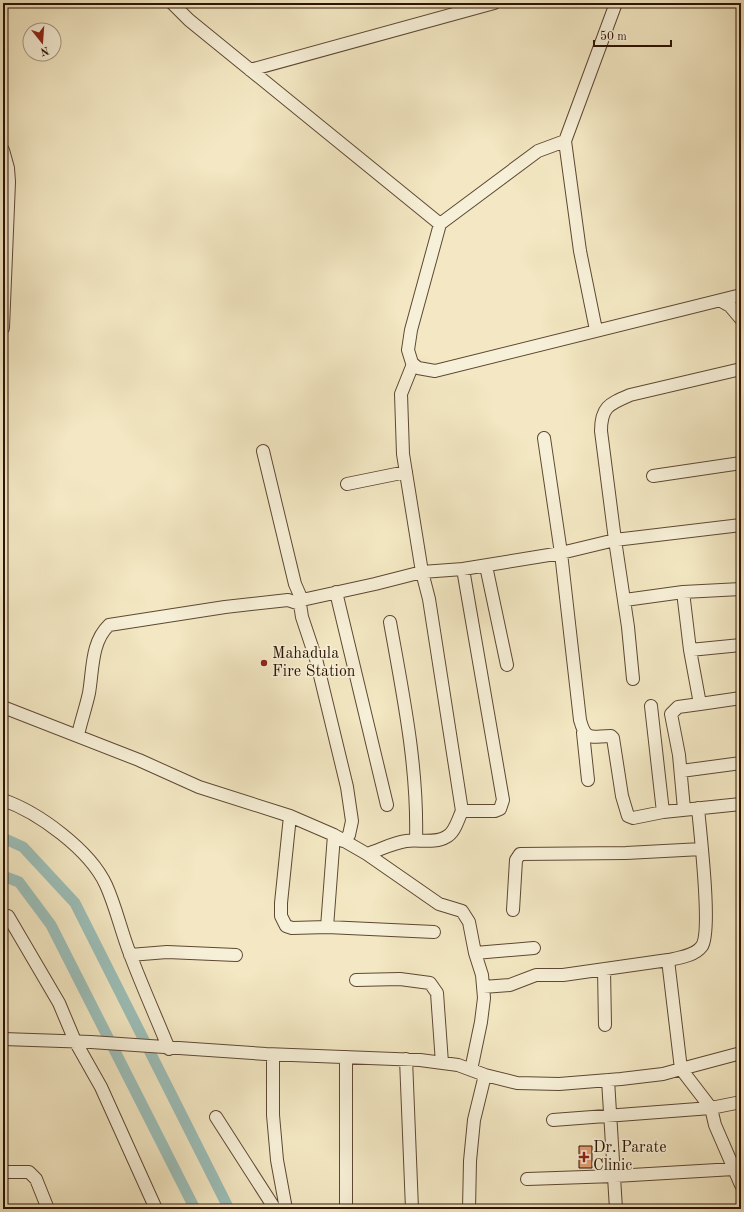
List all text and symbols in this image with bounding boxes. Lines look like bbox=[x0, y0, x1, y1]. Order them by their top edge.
north arrow bbox=[22, 22, 62, 62]
scale bar bbox=[594, 22, 671, 48]
text: 50 m bbox=[600, 30, 627, 43]
text: N bbox=[38, 44, 50, 57]
place label: Mahadula Fire Station bbox=[272, 646, 356, 680]
marker: Mahadula Fire Station bbox=[259, 658, 269, 668]
place label: Dr. Parate Clinic bbox=[593, 1140, 667, 1174]
marker: Dr. Parate Clinic bbox=[578, 1151, 590, 1163]

